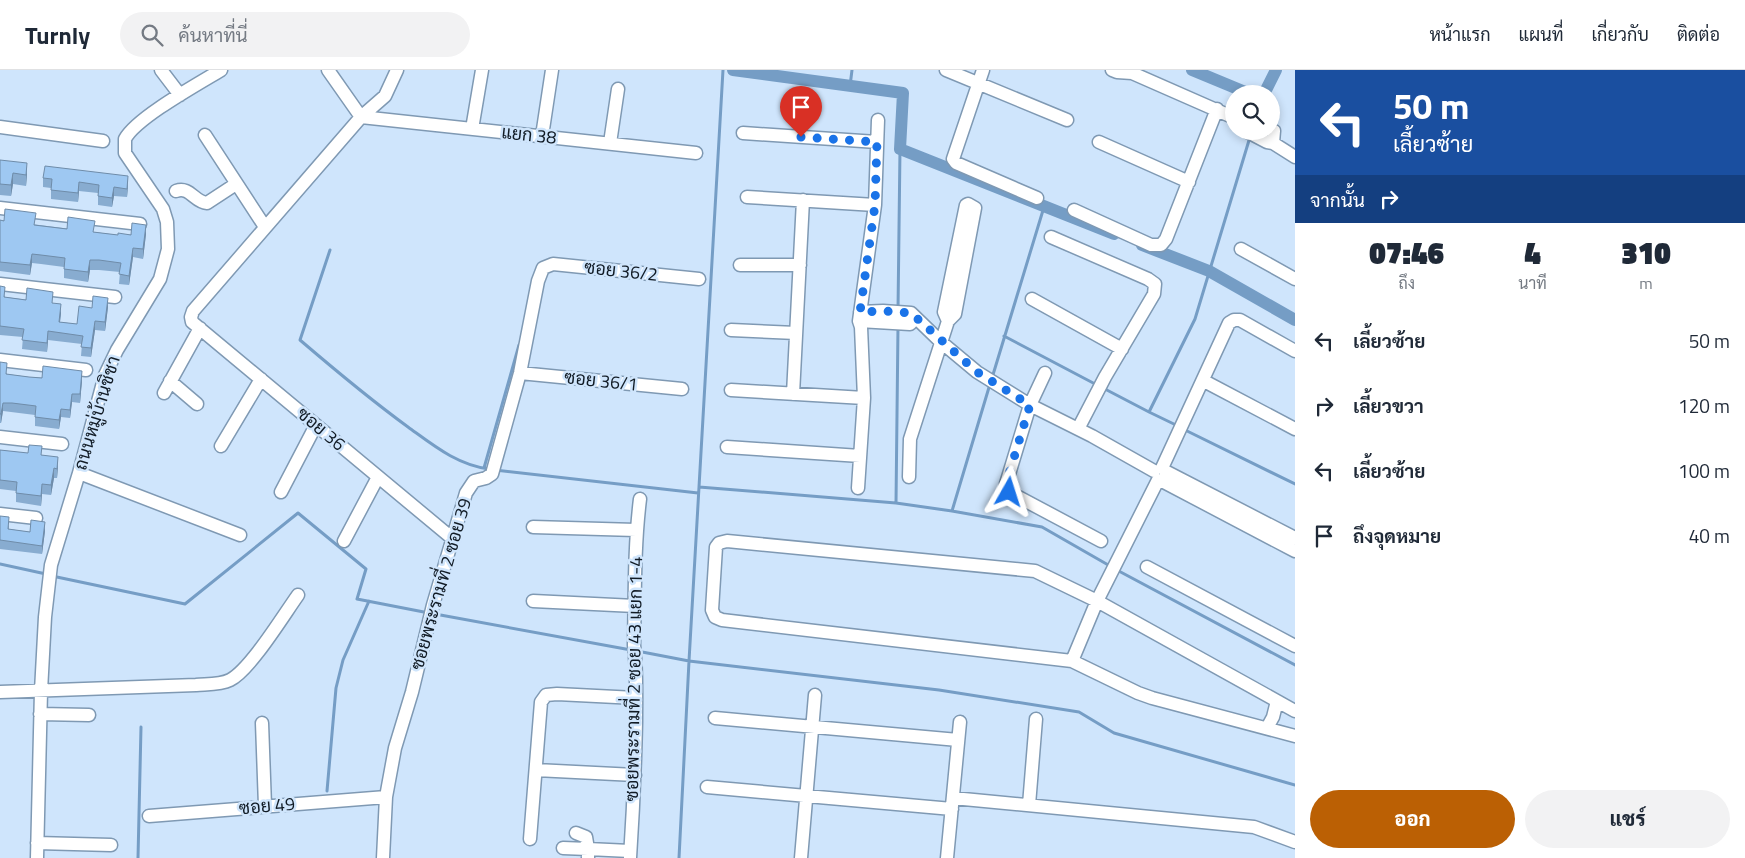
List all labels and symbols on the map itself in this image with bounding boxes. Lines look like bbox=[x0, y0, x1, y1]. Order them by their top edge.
pin bbox=[780, 86, 822, 137]
street label: แยก 38 bbox=[500, 118, 558, 151]
street label: ซอย 36/2 bbox=[583, 253, 659, 288]
street label: ถนนหมู่บ้านชิชา bbox=[66, 352, 127, 473]
street label: ซอย 36/1 bbox=[563, 363, 639, 398]
street label: ซอย 36 bbox=[291, 400, 351, 457]
position arrow bbox=[982, 465, 1034, 517]
street label: ซอยพระรามที่ 2 ซอย 39 bbox=[401, 494, 478, 673]
street label: ซอยพระรามที่ 2 ซอย 43 แยก 1-4 bbox=[616, 556, 649, 802]
street label: ซอย 49 bbox=[238, 790, 296, 821]

